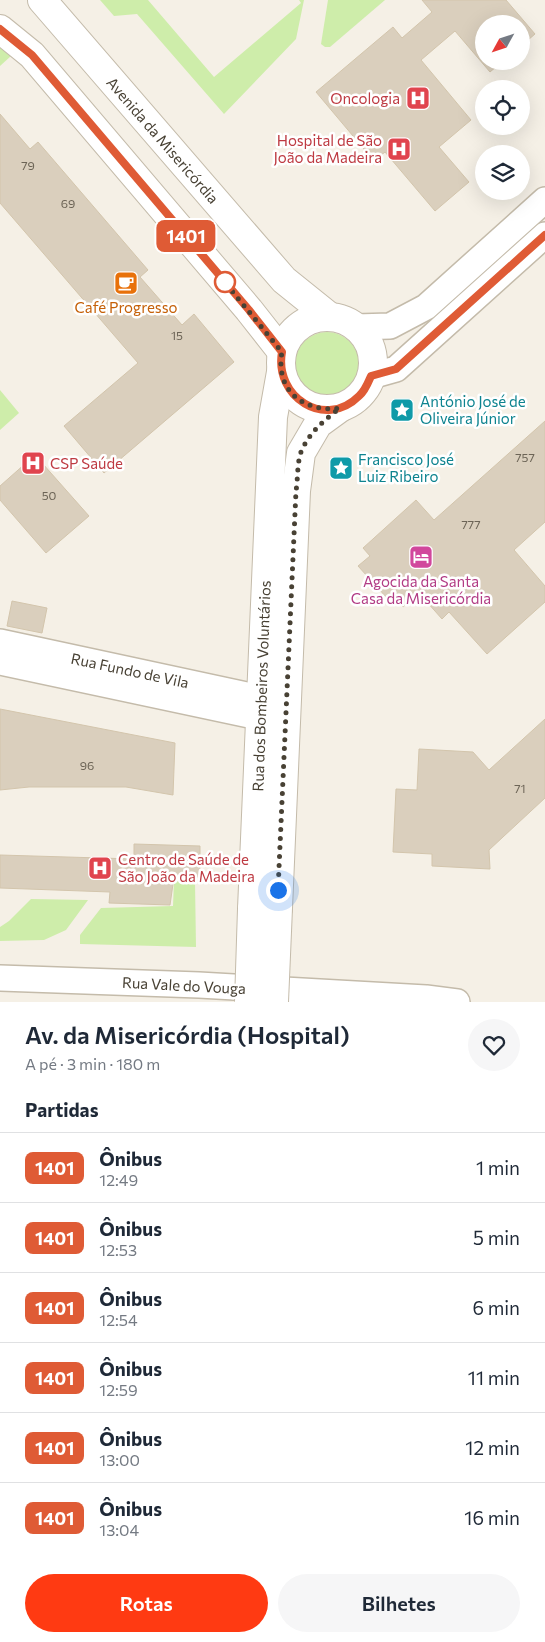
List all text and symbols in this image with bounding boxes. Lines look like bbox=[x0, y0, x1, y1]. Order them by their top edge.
north arrow bbox=[475, 15, 530, 70]
map controls bbox=[475, 15, 530, 200]
street label: Avenida da Misericórdia bbox=[103, 73, 223, 207]
button: locate bbox=[475, 80, 530, 135]
hospital icon: Oncologia bbox=[405, 85, 431, 111]
place label: Oncologia bbox=[330, 89, 400, 107]
place label: Hospital de São João da Madeira bbox=[274, 131, 382, 166]
hospital icon: Hospital de São João da Madeira bbox=[386, 136, 412, 162]
button: layers bbox=[475, 145, 530, 200]
house number: 79 bbox=[21, 158, 35, 172]
house number: 69 bbox=[61, 196, 75, 210]
line badge: 1401 bbox=[151, 220, 221, 252]
text: 1401 bbox=[166, 225, 206, 247]
cafe icon: Café Progresso bbox=[113, 270, 139, 296]
unlabelled marker bbox=[214, 271, 236, 293]
place label: Café Progresso bbox=[75, 298, 177, 316]
house number: 15 bbox=[171, 328, 183, 342]
place label: António José de Oliveira Júnior bbox=[420, 392, 526, 427]
place icon: António José de Oliveira Júnior bbox=[389, 397, 415, 423]
hospital icon: CSP Saúde bbox=[20, 450, 46, 476]
place label: Francisco José Luiz Ribeiro bbox=[358, 450, 454, 485]
house number: 757 bbox=[515, 450, 535, 464]
place label: CSP Saúde bbox=[50, 454, 123, 472]
place icon: Francisco José Luiz Ribeiro bbox=[328, 455, 354, 481]
house number: 50 bbox=[42, 488, 57, 502]
house number: 777 bbox=[461, 517, 481, 531]
hotel icon: Agocida da Santa Casa da Misericórdia bbox=[408, 544, 434, 570]
place label: Agocida da Santa Casa da Misericórdia bbox=[351, 572, 491, 607]
street label: Rua dos Bombeiros Voluntários bbox=[248, 580, 274, 792]
street label: Rua Fundo de Vila bbox=[69, 649, 191, 691]
house number: 96 bbox=[80, 758, 94, 772]
house number: 71 bbox=[514, 781, 526, 795]
place label: Centro de Saúde de São João da Madeira bbox=[118, 850, 255, 885]
hospital icon: Centro de Saúde de São João da Madeira bbox=[87, 855, 113, 881]
your location bbox=[266, 878, 291, 903]
street label: Rua Vale do Vouga bbox=[122, 973, 246, 997]
button: heart bbox=[468, 1019, 520, 1071]
text: Av. da Misericórdia (Hospital) bbox=[25, 1020, 350, 1049]
text: A pé · 3 min · 180 m bbox=[25, 1054, 160, 1073]
text: Partidas bbox=[25, 1098, 98, 1121]
text: Ônibus bbox=[99, 1147, 162, 1170]
text: 1 min bbox=[476, 1156, 520, 1179]
text: 1401 bbox=[35, 1157, 74, 1179]
text: 12:49 bbox=[99, 1170, 138, 1189]
text: Ônibus bbox=[99, 1217, 162, 1240]
text: 5 min bbox=[473, 1226, 520, 1249]
text: 1401 bbox=[35, 1227, 74, 1249]
text: 12:53 bbox=[99, 1240, 137, 1259]
text: Ônibus bbox=[99, 1287, 162, 1310]
text: 6 min bbox=[472, 1296, 520, 1319]
text: 1401 bbox=[35, 1297, 74, 1319]
text: 12:54 bbox=[99, 1310, 138, 1329]
text: Ônibus bbox=[99, 1357, 162, 1380]
text: 11 min bbox=[468, 1366, 520, 1389]
text: 1401 bbox=[35, 1367, 74, 1389]
text: 12:59 bbox=[99, 1380, 138, 1399]
text: Ônibus bbox=[99, 1427, 162, 1450]
text: 12 min bbox=[465, 1436, 520, 1459]
text: 1401 bbox=[35, 1437, 74, 1459]
text: 13:00 bbox=[99, 1450, 140, 1469]
text: Ônibus bbox=[99, 1497, 162, 1520]
text: 16 min bbox=[464, 1506, 520, 1529]
text: 1401 bbox=[35, 1507, 74, 1529]
text: 13:04 bbox=[99, 1520, 139, 1539]
button: Rotas bbox=[25, 1574, 268, 1632]
button: Bilhetes bbox=[278, 1574, 520, 1632]

